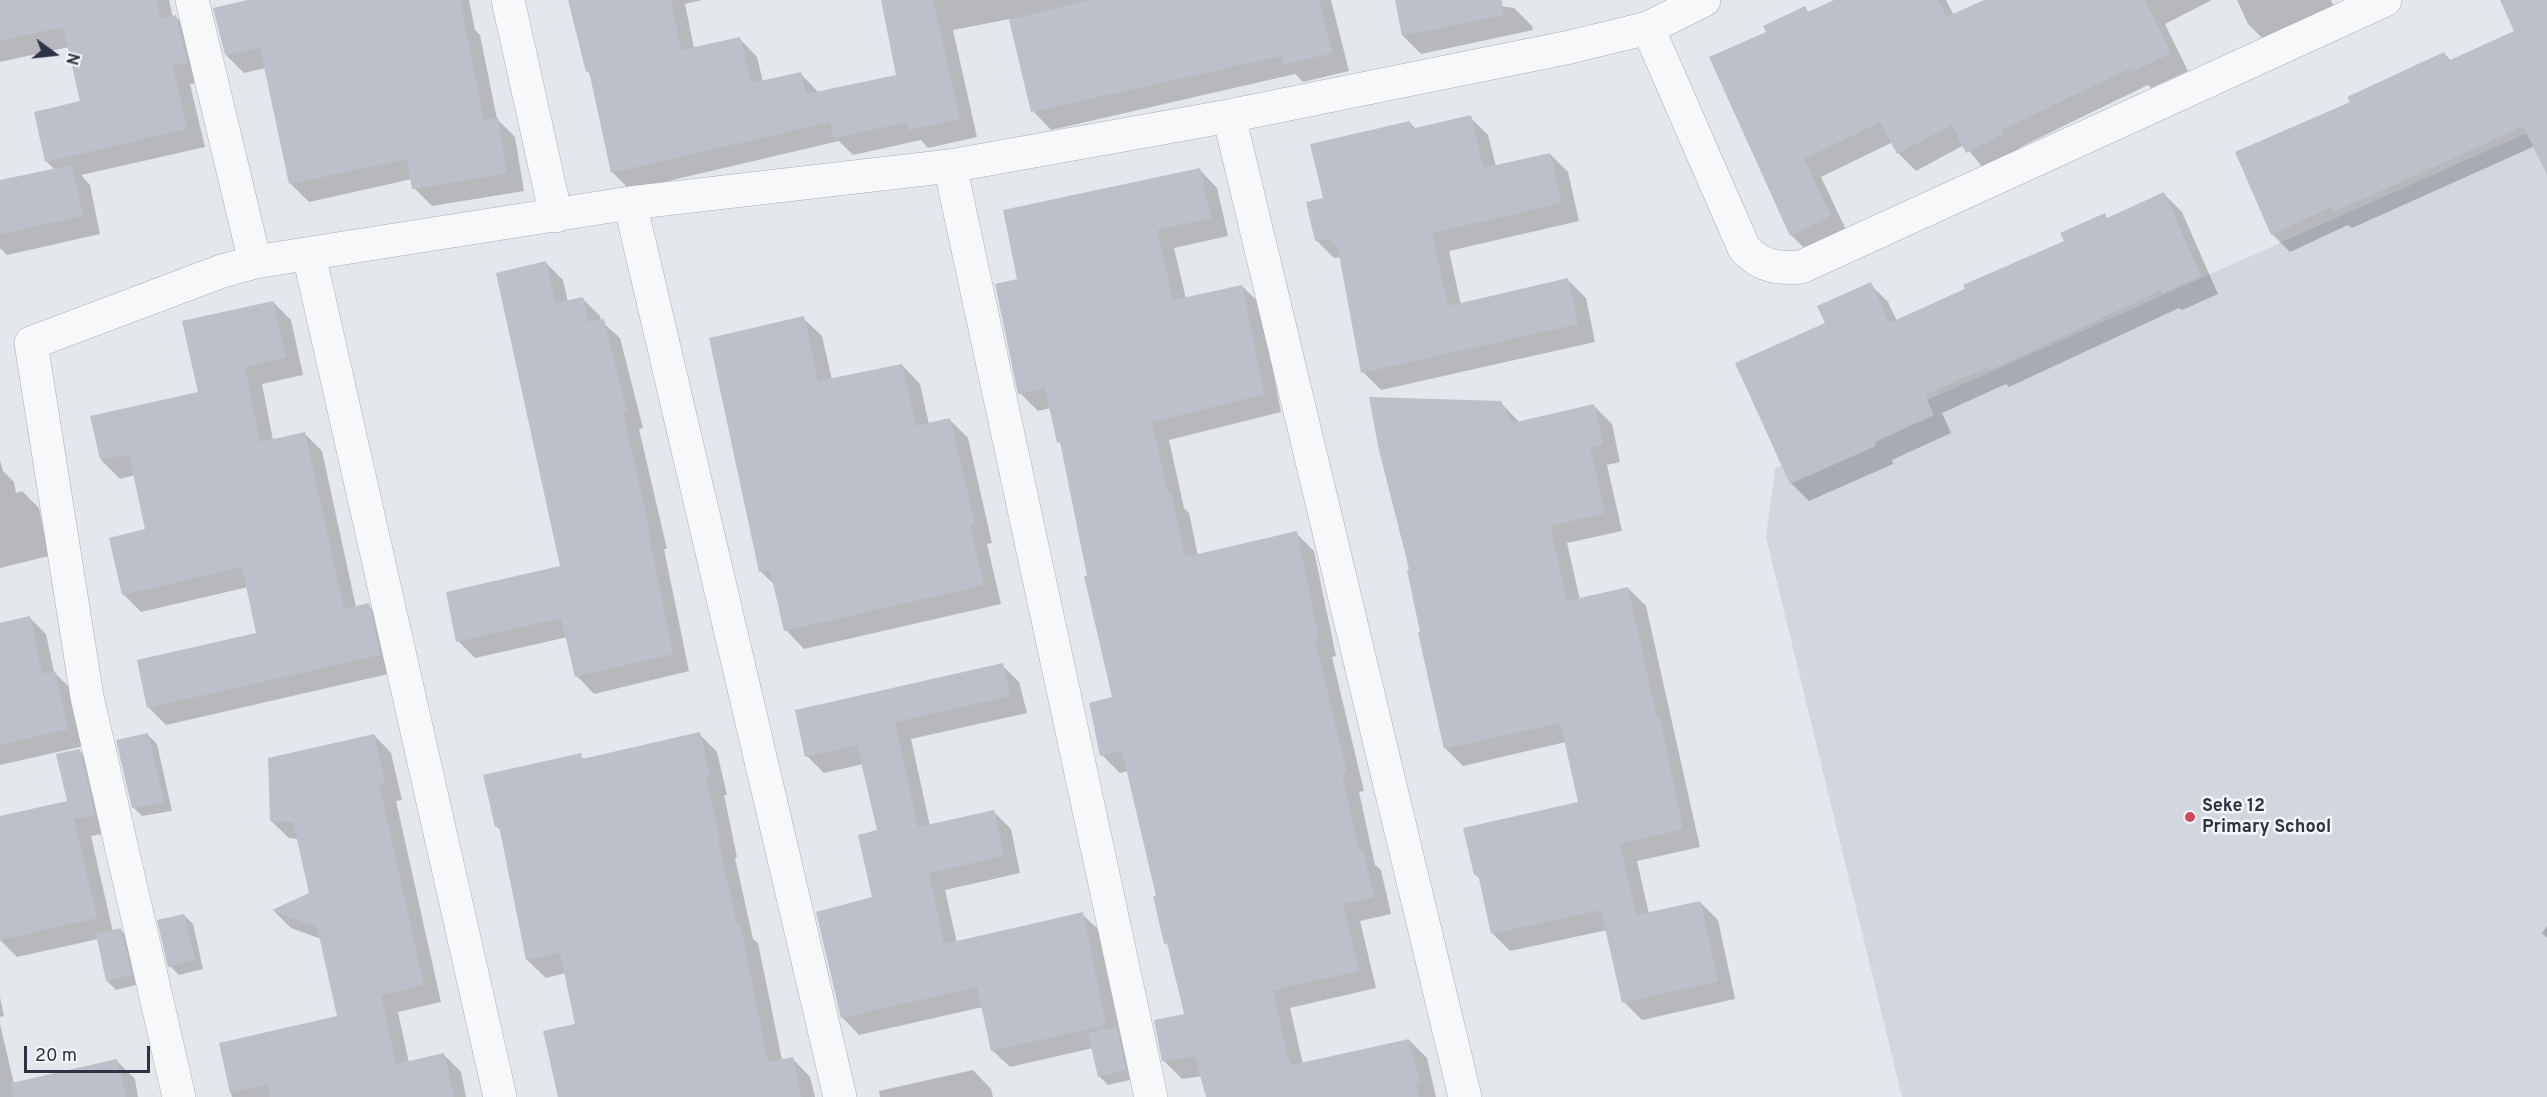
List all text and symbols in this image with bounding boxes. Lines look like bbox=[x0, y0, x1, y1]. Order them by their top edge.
north arrow bbox=[24, 24, 84, 84]
text: N bbox=[60, 51, 83, 67]
place label: Seke 12 Primary School bbox=[2202, 796, 2331, 838]
marker: Seke 12 Primary School bbox=[2183, 810, 2197, 824]
scale bar bbox=[27, 1034, 153, 1072]
text: 20 m bbox=[35, 1045, 77, 1068]

